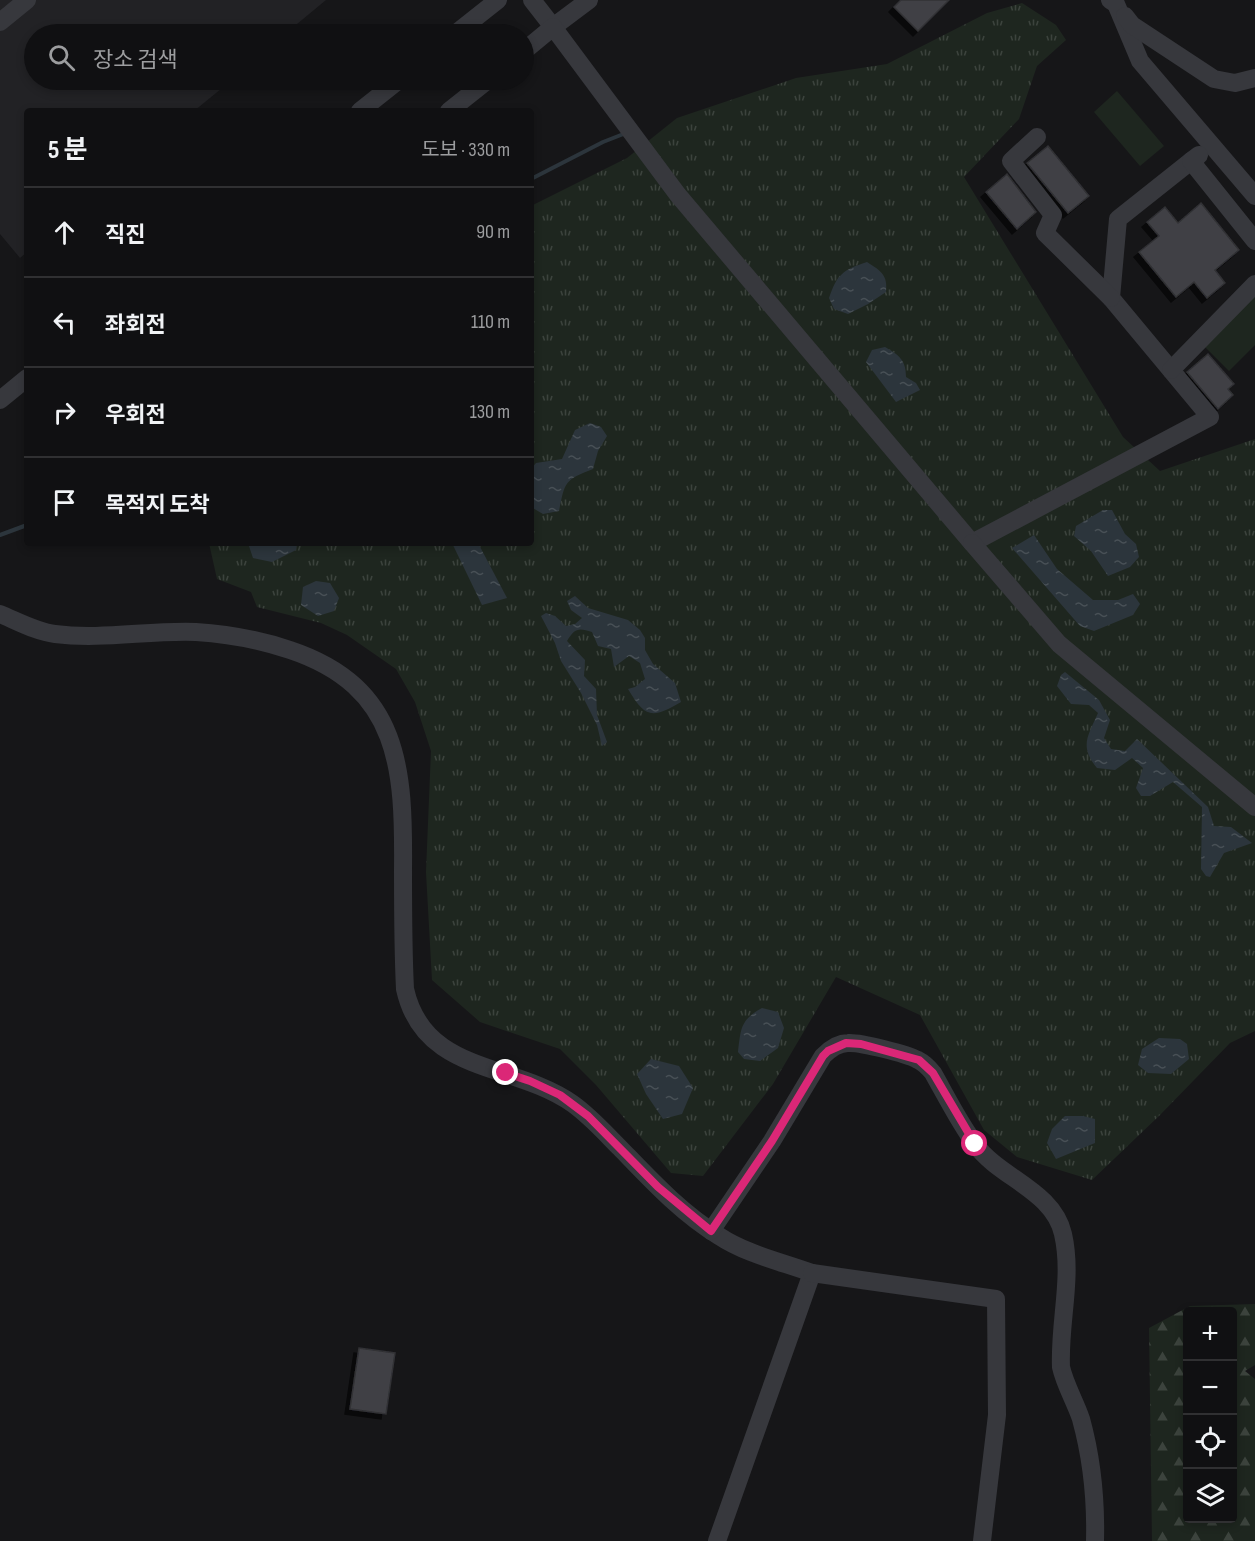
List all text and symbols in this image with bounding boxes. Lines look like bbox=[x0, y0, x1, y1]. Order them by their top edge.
search box bbox=[24, 24, 534, 90]
icon: search bbox=[45, 41, 78, 74]
text: 장소 검색 bbox=[93, 47, 177, 74]
text: 5 분 bbox=[48, 135, 87, 166]
text: 도보 · 330 m bbox=[421, 138, 510, 162]
icon: ahead bbox=[48, 216, 81, 249]
text: 90 m bbox=[476, 220, 510, 244]
text: 직진 bbox=[105, 222, 145, 249]
icon: left bbox=[48, 306, 81, 339]
text: 110 m bbox=[471, 310, 510, 334]
text: 좌회전 bbox=[105, 312, 166, 339]
icon: right bbox=[48, 396, 81, 429]
text: 130 m bbox=[470, 400, 510, 424]
text: 우회전 bbox=[105, 402, 166, 429]
icon: arrive bbox=[48, 486, 81, 519]
text: 목적지 도착 bbox=[105, 492, 210, 519]
route end bbox=[492, 1059, 518, 1085]
route start bbox=[961, 1130, 987, 1156]
map controls bbox=[1183, 1307, 1237, 1523]
button: + bbox=[1183, 1307, 1237, 1361]
button: − bbox=[1183, 1361, 1237, 1415]
button: locate bbox=[1183, 1415, 1237, 1469]
button: layers bbox=[1183, 1469, 1237, 1523]

